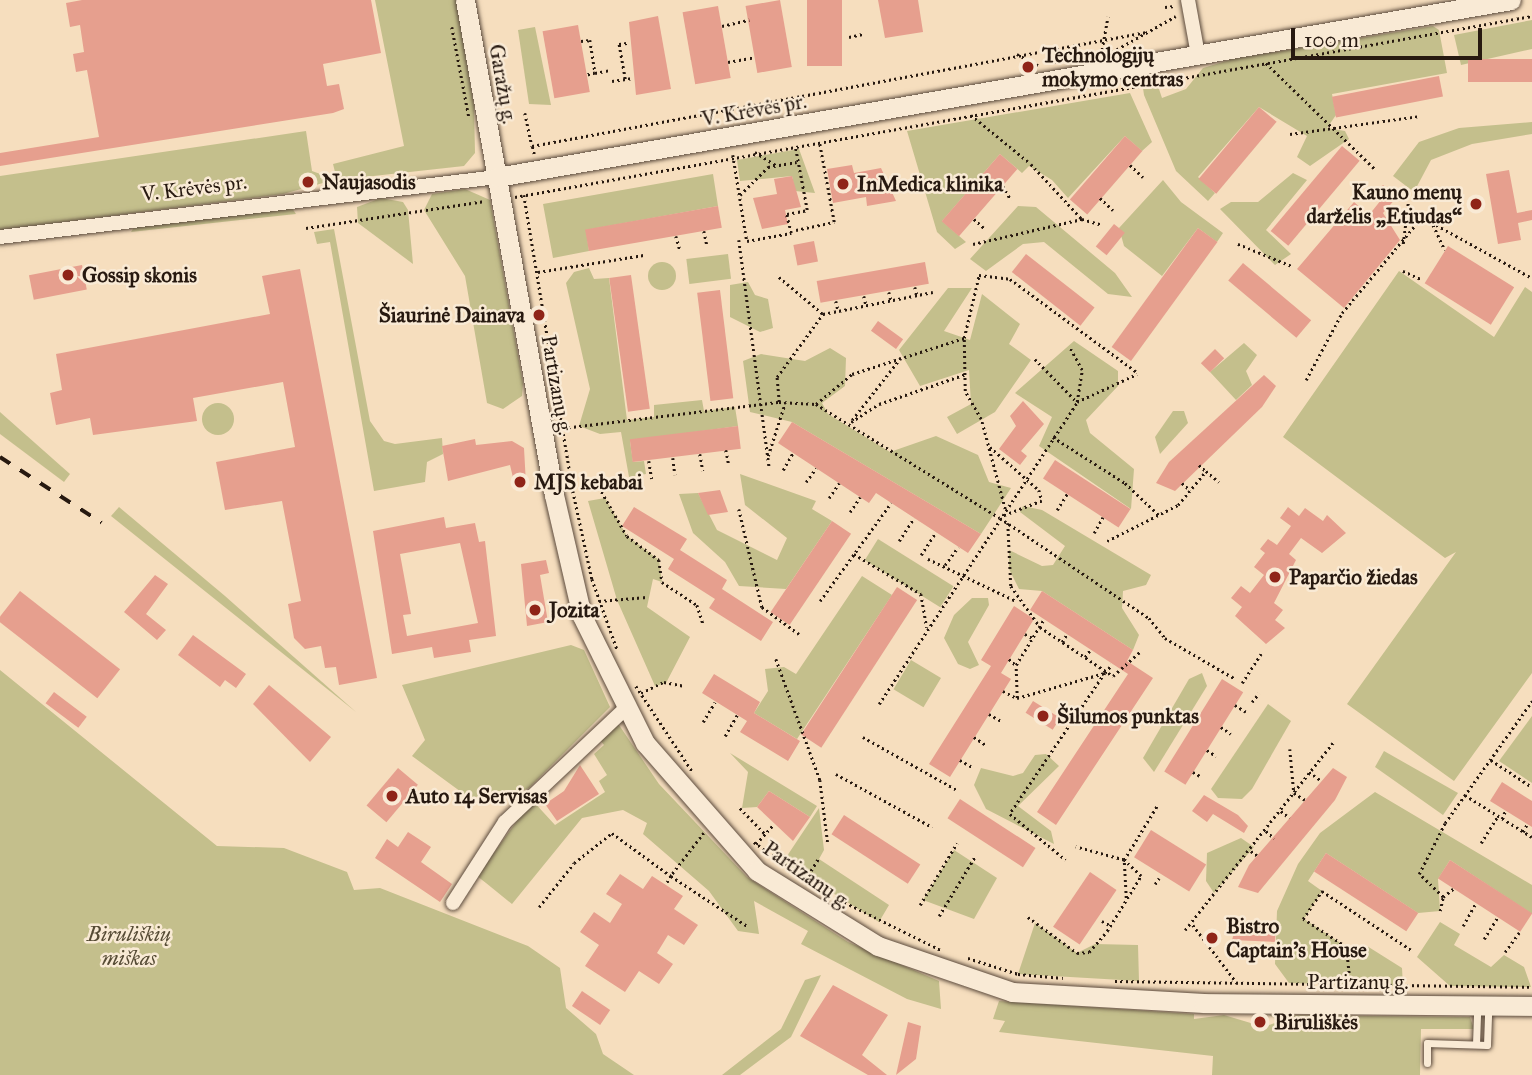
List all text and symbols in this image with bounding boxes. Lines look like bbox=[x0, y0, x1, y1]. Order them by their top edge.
scale bar bbox=[1294, 14, 1485, 58]
text: 100 m bbox=[1304, 27, 1359, 53]
street label: Garažų g. bbox=[484, 42, 522, 126]
place label: Technologijų mokymo centras bbox=[1042, 42, 1183, 92]
marker: Technologijų mokymo centras bbox=[1020, 59, 1036, 75]
street label: V. Krėvės pr. bbox=[699, 88, 809, 132]
street label: V. Krėvės pr. bbox=[140, 169, 248, 207]
place label: Naujasodis bbox=[322, 169, 416, 195]
place label: InMedica klinika bbox=[857, 171, 1003, 197]
marker: Naujasodis bbox=[300, 174, 316, 190]
marker: InMedica klinika bbox=[835, 176, 851, 192]
place label: Kauno menų darželis „Etiudas“ bbox=[1307, 179, 1462, 229]
marker: Kauno menų darželis „Etiudas“ bbox=[1468, 196, 1484, 212]
place label: Gossip skonis bbox=[82, 262, 197, 288]
marker: Gossip skonis bbox=[60, 267, 76, 283]
place label: Šiaurinė Dainava bbox=[379, 302, 525, 328]
marker: Šiaurinė Dainava bbox=[531, 307, 547, 323]
street label: Partizanų g. bbox=[536, 333, 578, 437]
place label: MJS kebabai bbox=[534, 469, 643, 495]
marker: MJS kebabai bbox=[512, 474, 528, 490]
place label: Paparčio žiedas bbox=[1289, 564, 1418, 590]
marker: Paparčio žiedas bbox=[1267, 569, 1283, 585]
place label: Jozita bbox=[549, 597, 599, 623]
marker: Jozita bbox=[527, 602, 543, 618]
place label: Šilumos punktas bbox=[1057, 703, 1199, 729]
marker: Šilumos punktas bbox=[1035, 708, 1051, 724]
place label: Auto 14 Servisas bbox=[406, 783, 547, 809]
marker: Auto 14 Servisas bbox=[384, 788, 400, 804]
street label: Partizanų g. bbox=[758, 836, 856, 914]
place label: Bistro Captain's House bbox=[1226, 913, 1367, 963]
park label: Biruliškių miškas bbox=[87, 921, 171, 971]
marker: Bistro Captain's House bbox=[1204, 930, 1220, 946]
street label: Partizanų g. bbox=[1307, 969, 1409, 995]
place label: Biruliškės bbox=[1274, 1009, 1358, 1035]
marker: Biruliškės bbox=[1252, 1014, 1268, 1030]

